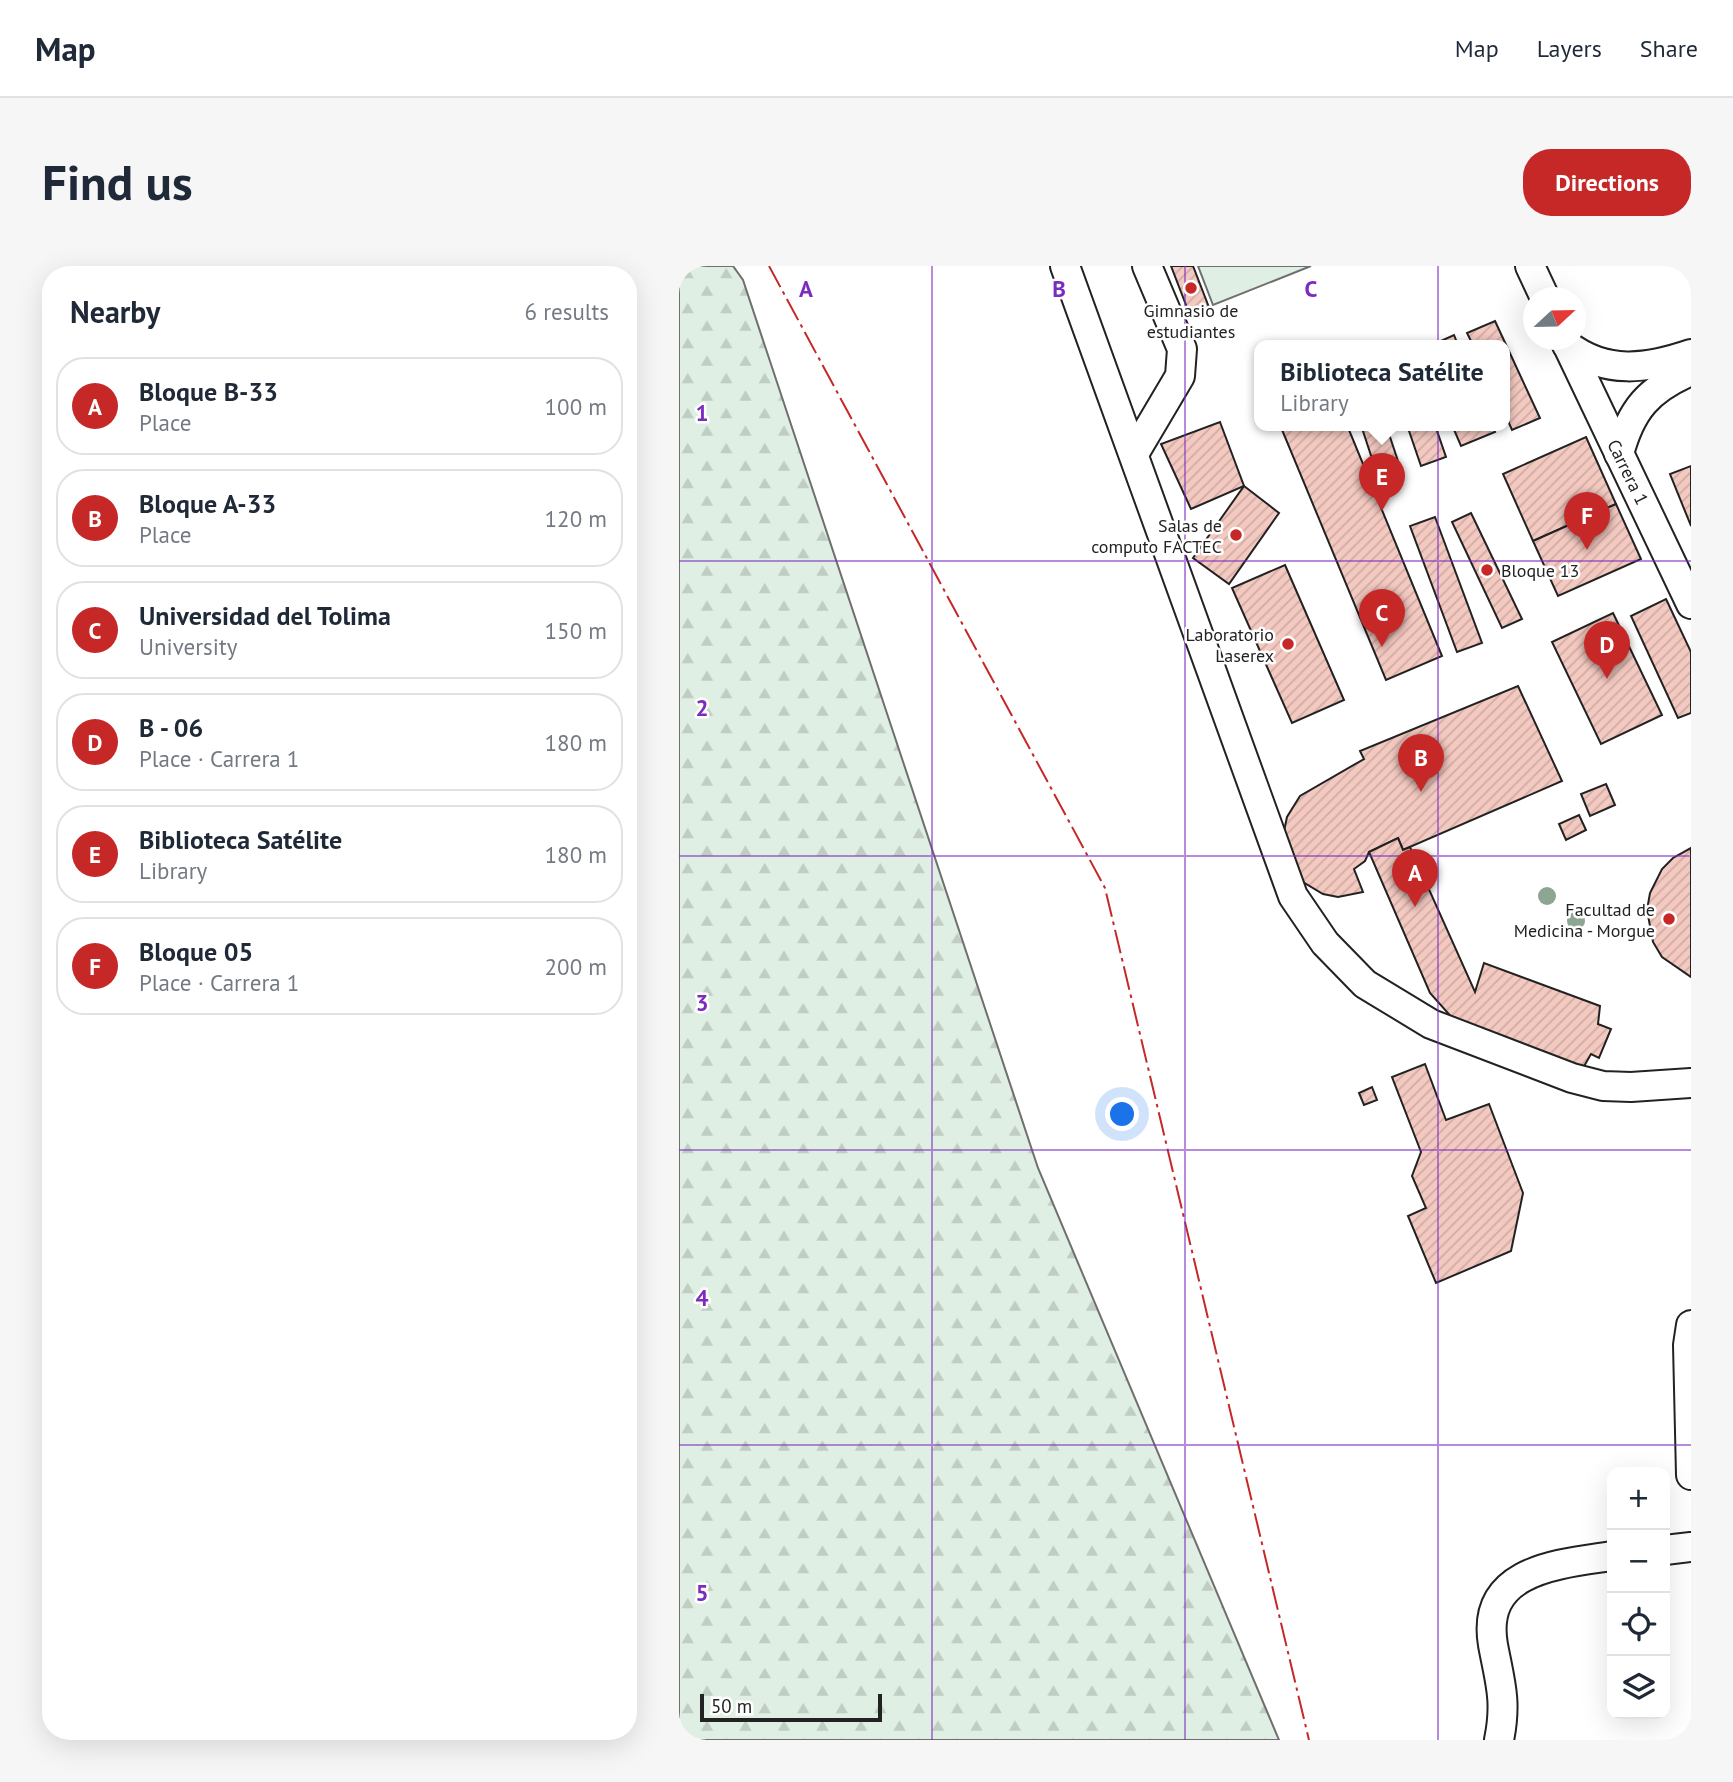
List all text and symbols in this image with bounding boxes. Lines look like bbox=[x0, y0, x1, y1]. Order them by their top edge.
text: Map bbox=[35, 27, 96, 70]
text: Map bbox=[1455, 33, 1499, 64]
text: Layers bbox=[1537, 33, 1602, 64]
text: Share bbox=[1640, 33, 1698, 64]
button: Directions bbox=[1523, 149, 1691, 216]
text: Find us bbox=[42, 150, 193, 214]
text: A bbox=[799, 274, 813, 303]
text: B bbox=[1052, 274, 1066, 303]
text: C bbox=[1305, 274, 1318, 303]
marker: Gimnasio de estudiantes bbox=[1183, 280, 1199, 296]
north arrow bbox=[1523, 287, 1586, 350]
text: Nearby bbox=[70, 292, 160, 331]
text: 6 results bbox=[525, 297, 609, 326]
place label: Gimnasio de estudiantes bbox=[1144, 299, 1238, 343]
popup bbox=[1254, 340, 1510, 431]
text: Biblioteca Satélite bbox=[1280, 355, 1484, 388]
text: Bloque B-33 bbox=[139, 375, 278, 408]
text: Library bbox=[1280, 388, 1349, 417]
text: A bbox=[88, 392, 102, 421]
text: 100 m bbox=[545, 392, 607, 421]
text: 1 bbox=[695, 398, 709, 427]
text: Place bbox=[139, 408, 192, 437]
street label: Carrera 1 bbox=[1602, 436, 1654, 508]
pin: E bbox=[1359, 453, 1405, 511]
text: Bloque A-33 bbox=[139, 487, 276, 520]
pin: F bbox=[1564, 492, 1610, 550]
text: B bbox=[88, 504, 102, 533]
text: 120 m bbox=[545, 504, 607, 533]
place label: Salas de computo FACTEC bbox=[1091, 514, 1222, 558]
text: Place bbox=[139, 520, 192, 549]
marker: Salas de computo FACTEC bbox=[1228, 527, 1244, 543]
place label: Bloque 13 bbox=[1501, 559, 1579, 582]
marker: Bloque 13 bbox=[1479, 562, 1495, 578]
pin: C bbox=[1359, 589, 1405, 647]
text: Universidad del Tolima bbox=[139, 599, 391, 632]
text: C bbox=[89, 616, 101, 645]
text: 150 m bbox=[545, 616, 607, 645]
pin: D bbox=[1584, 621, 1630, 679]
place label: Laboratorio Laserex bbox=[1186, 623, 1274, 667]
text: University bbox=[139, 632, 237, 661]
marker: Laboratorio Laserex bbox=[1280, 636, 1296, 652]
text: 2 bbox=[695, 693, 709, 722]
text: B - 06 bbox=[139, 711, 203, 744]
text: D bbox=[88, 728, 102, 757]
text: 180 m bbox=[545, 728, 607, 757]
pin: B bbox=[1398, 734, 1444, 792]
text: Place · Carrera 1 bbox=[139, 744, 299, 773]
text: Biblioteca Satélite bbox=[139, 823, 342, 856]
text: E bbox=[89, 840, 101, 869]
text: 180 m bbox=[545, 840, 607, 869]
pin: A bbox=[1392, 849, 1438, 907]
text: Library bbox=[139, 856, 207, 885]
place label: Facultad de Medicina - Morgue bbox=[1514, 898, 1655, 942]
marker: Facultad de Medicina - Morgue bbox=[1661, 911, 1677, 927]
text: Bloque 05 bbox=[139, 935, 253, 968]
text: F bbox=[89, 952, 101, 981]
text: 200 m bbox=[545, 952, 607, 981]
text: Place · Carrera 1 bbox=[139, 968, 299, 997]
text: 3 bbox=[695, 988, 709, 1017]
your location bbox=[1105, 1097, 1139, 1131]
text: 4 bbox=[695, 1283, 709, 1312]
map controls bbox=[1607, 1467, 1670, 1719]
button: + bbox=[1607, 1467, 1670, 1530]
button: − bbox=[1607, 1530, 1670, 1593]
text: 5 bbox=[695, 1578, 709, 1607]
button: locate bbox=[1607, 1593, 1670, 1656]
button: layers bbox=[1607, 1656, 1670, 1719]
scale bar bbox=[700, 1691, 882, 1723]
text: 50 m bbox=[711, 1694, 752, 1718]

